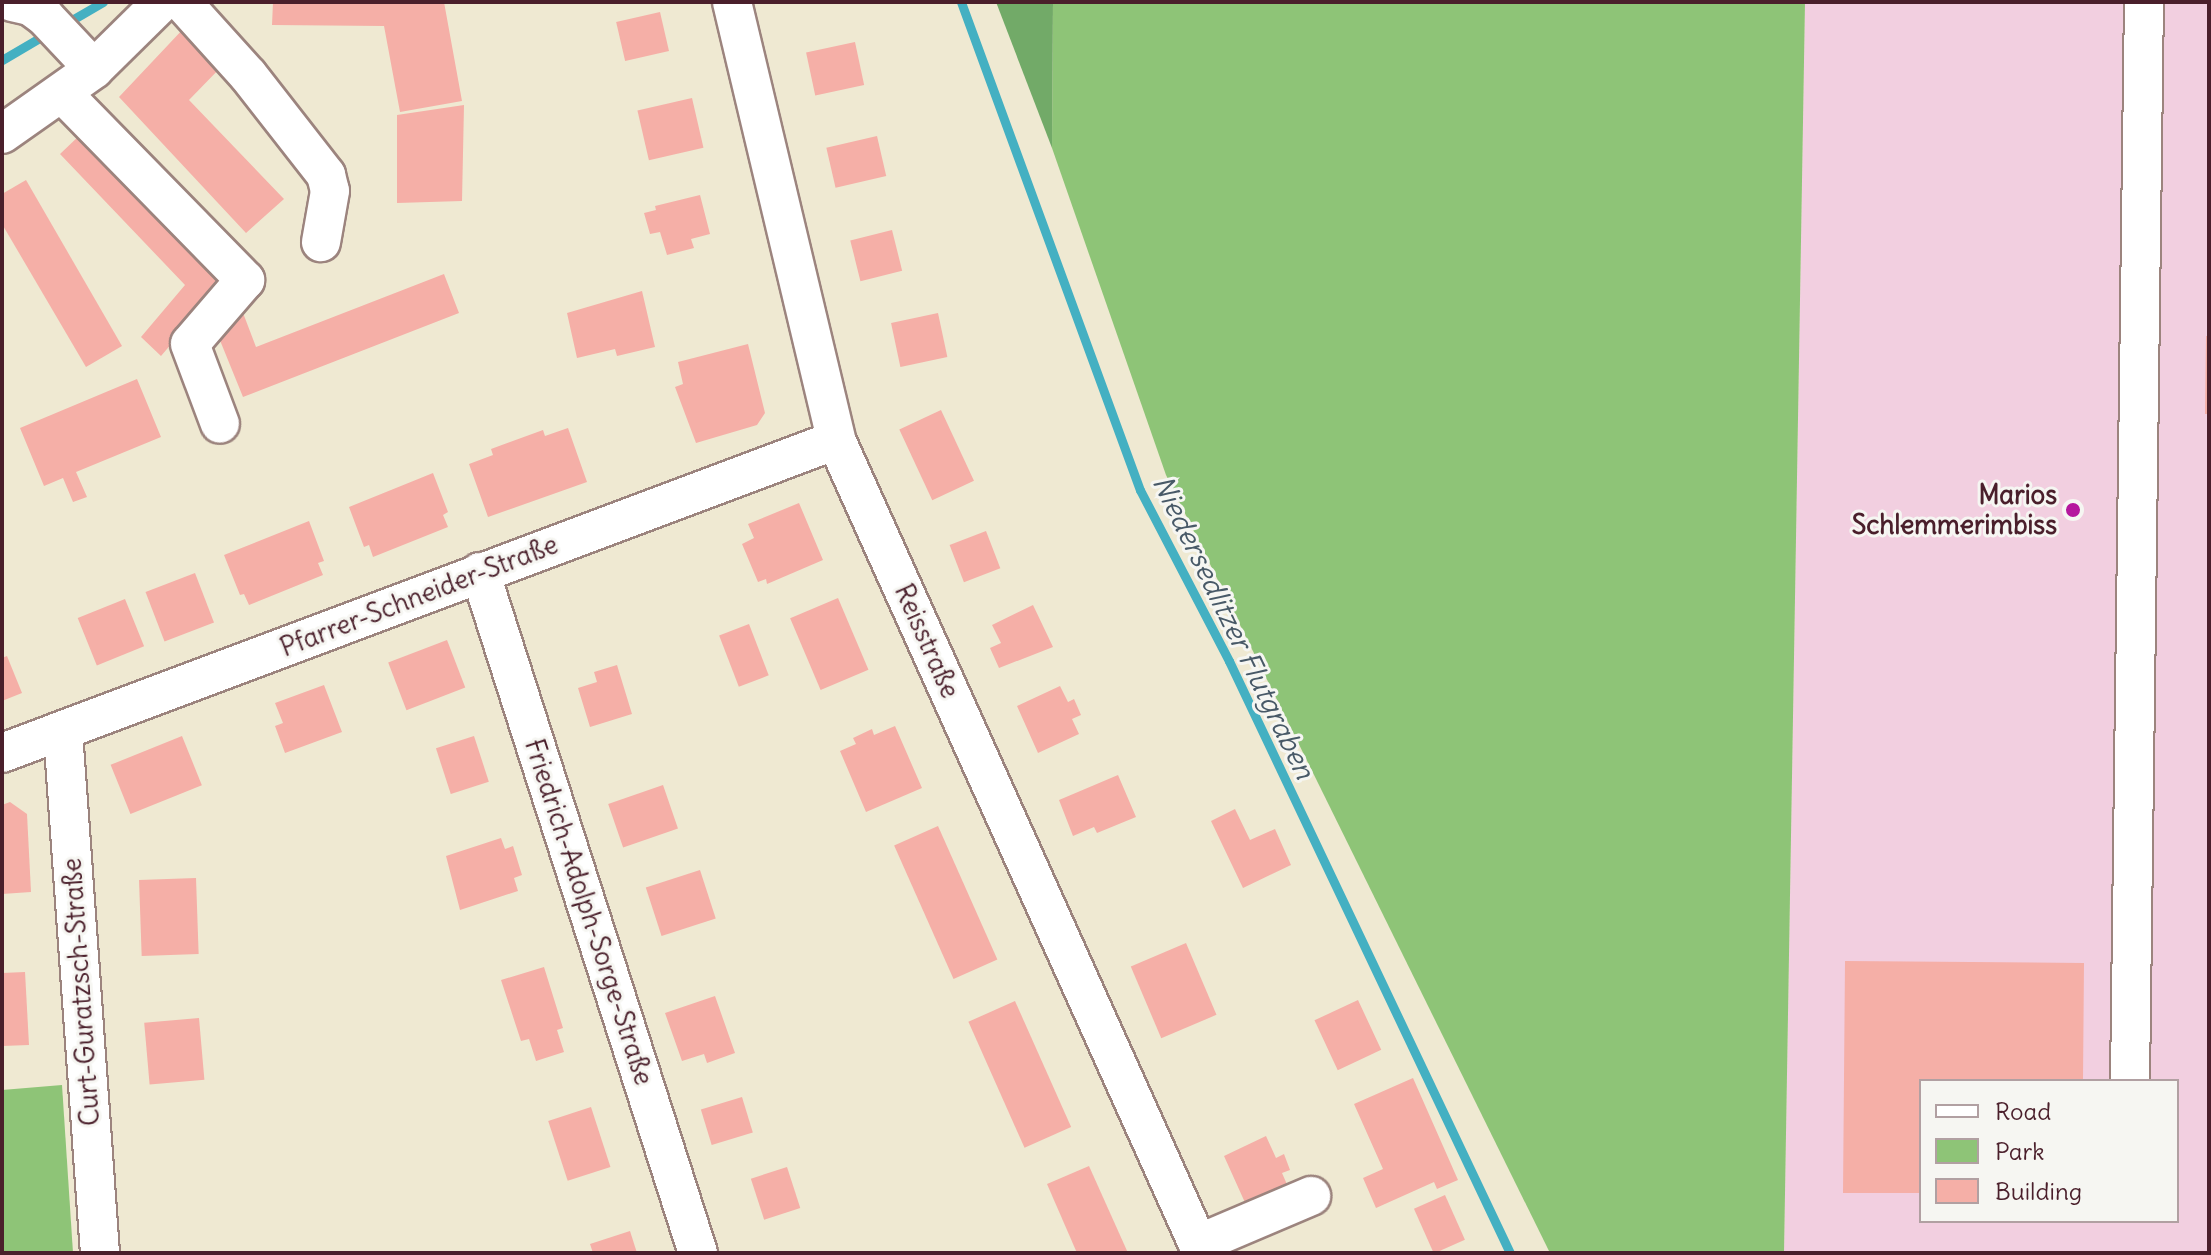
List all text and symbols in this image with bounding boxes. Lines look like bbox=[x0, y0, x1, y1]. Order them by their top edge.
water label: Niedersedlitzer Flutgraben bbox=[1146, 470, 1322, 784]
place label: Marios Schlemmerimbiss bbox=[1852, 479, 2057, 540]
marker: Marios Schlemmerimbiss bbox=[2064, 501, 2082, 519]
street label: Pfarrer-Schneider-Straße bbox=[276, 529, 562, 663]
street label: Reisstraße bbox=[888, 579, 966, 703]
street label: Friedrich-Adolph-Sorge-Straße bbox=[518, 735, 660, 1089]
street label: Curt-Guratzsch-Straße bbox=[56, 857, 106, 1127]
legend bbox=[1919, 1079, 2179, 1223]
text: Road bbox=[1995, 1096, 2051, 1126]
text: Park bbox=[1995, 1136, 2045, 1166]
text: Building bbox=[1995, 1176, 2082, 1206]

